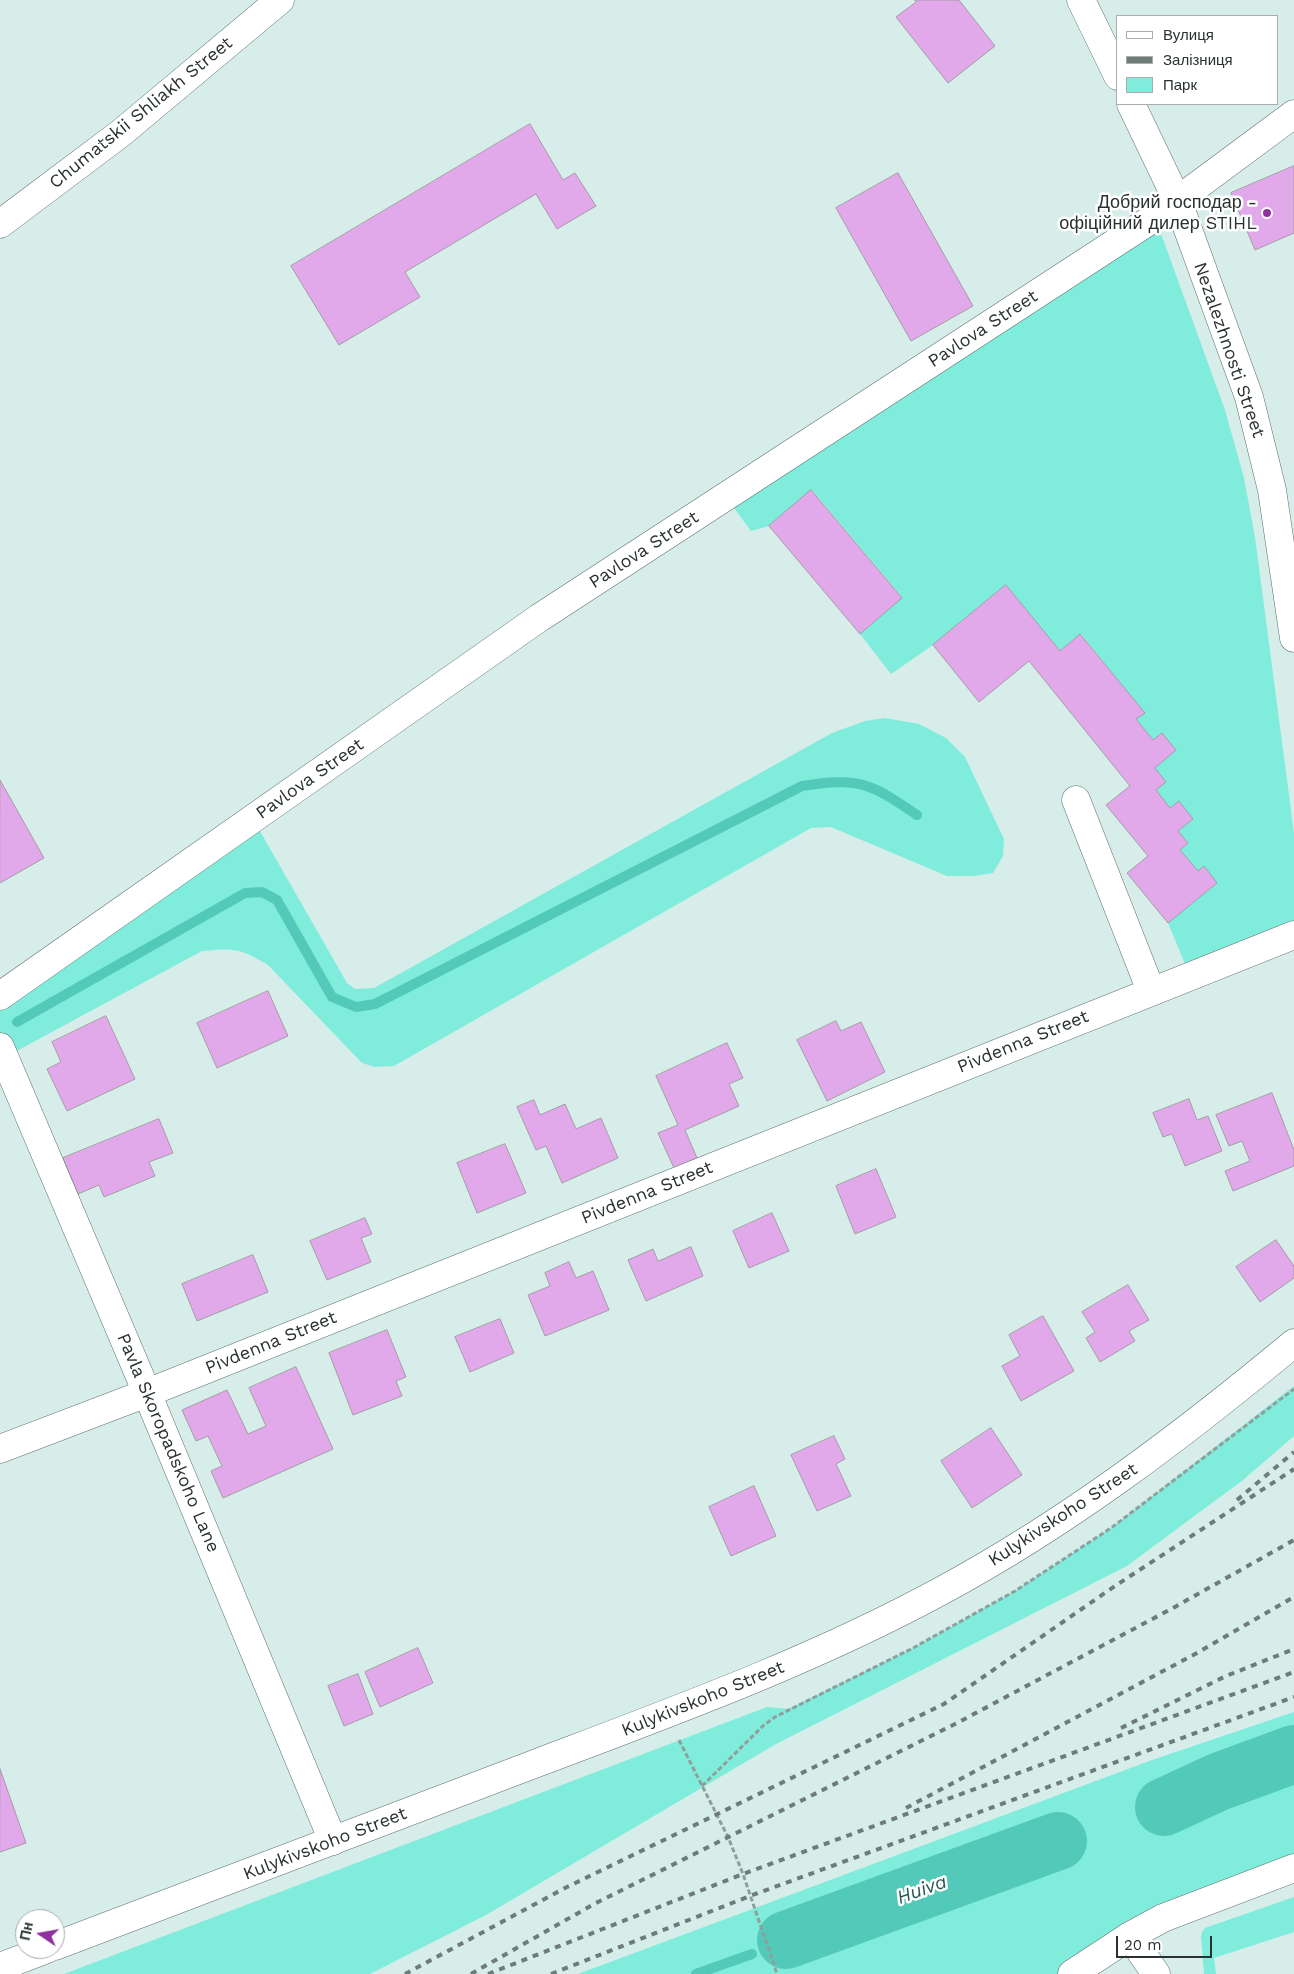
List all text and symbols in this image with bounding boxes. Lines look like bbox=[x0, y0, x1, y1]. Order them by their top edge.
legend bbox=[1116, 15, 1279, 105]
text: Вулиця bbox=[1163, 26, 1214, 44]
street label: Chumatskii Shliakh Street bbox=[45, 32, 237, 194]
text: Залізниця bbox=[1163, 51, 1233, 69]
text: Парк bbox=[1163, 76, 1197, 94]
place label: Добрий господар - офіційний дилер STIHL bbox=[1059, 192, 1257, 234]
marker: Добрий господар - офіційний дилер STIHL bbox=[1261, 207, 1273, 219]
street label: Nezalezhnosti Street bbox=[1189, 260, 1269, 440]
street label: Pavlova Street bbox=[924, 286, 1042, 372]
street label: Pavlova Street bbox=[585, 507, 703, 593]
street label: Pavlova Street bbox=[252, 734, 368, 824]
street label: Pivdenna Street bbox=[954, 1006, 1092, 1078]
street label: Pivdenna Street bbox=[578, 1157, 716, 1229]
street label: Pivdenna Street bbox=[202, 1307, 340, 1379]
street label: Pavla Skoropadskoho Lane bbox=[112, 1330, 224, 1556]
street label: Kulykivskoho Street bbox=[984, 1459, 1142, 1571]
street label: Kulykivskoho Street bbox=[619, 1657, 787, 1741]
street label: Kulykivskoho Street bbox=[240, 1803, 410, 1885]
water label: Huiva bbox=[894, 1871, 950, 1909]
north arrow bbox=[15, 1909, 65, 1959]
text: Пн bbox=[17, 1920, 36, 1942]
scale bar bbox=[1119, 1926, 1215, 1958]
text: 20 m bbox=[1124, 1936, 1162, 1954]

